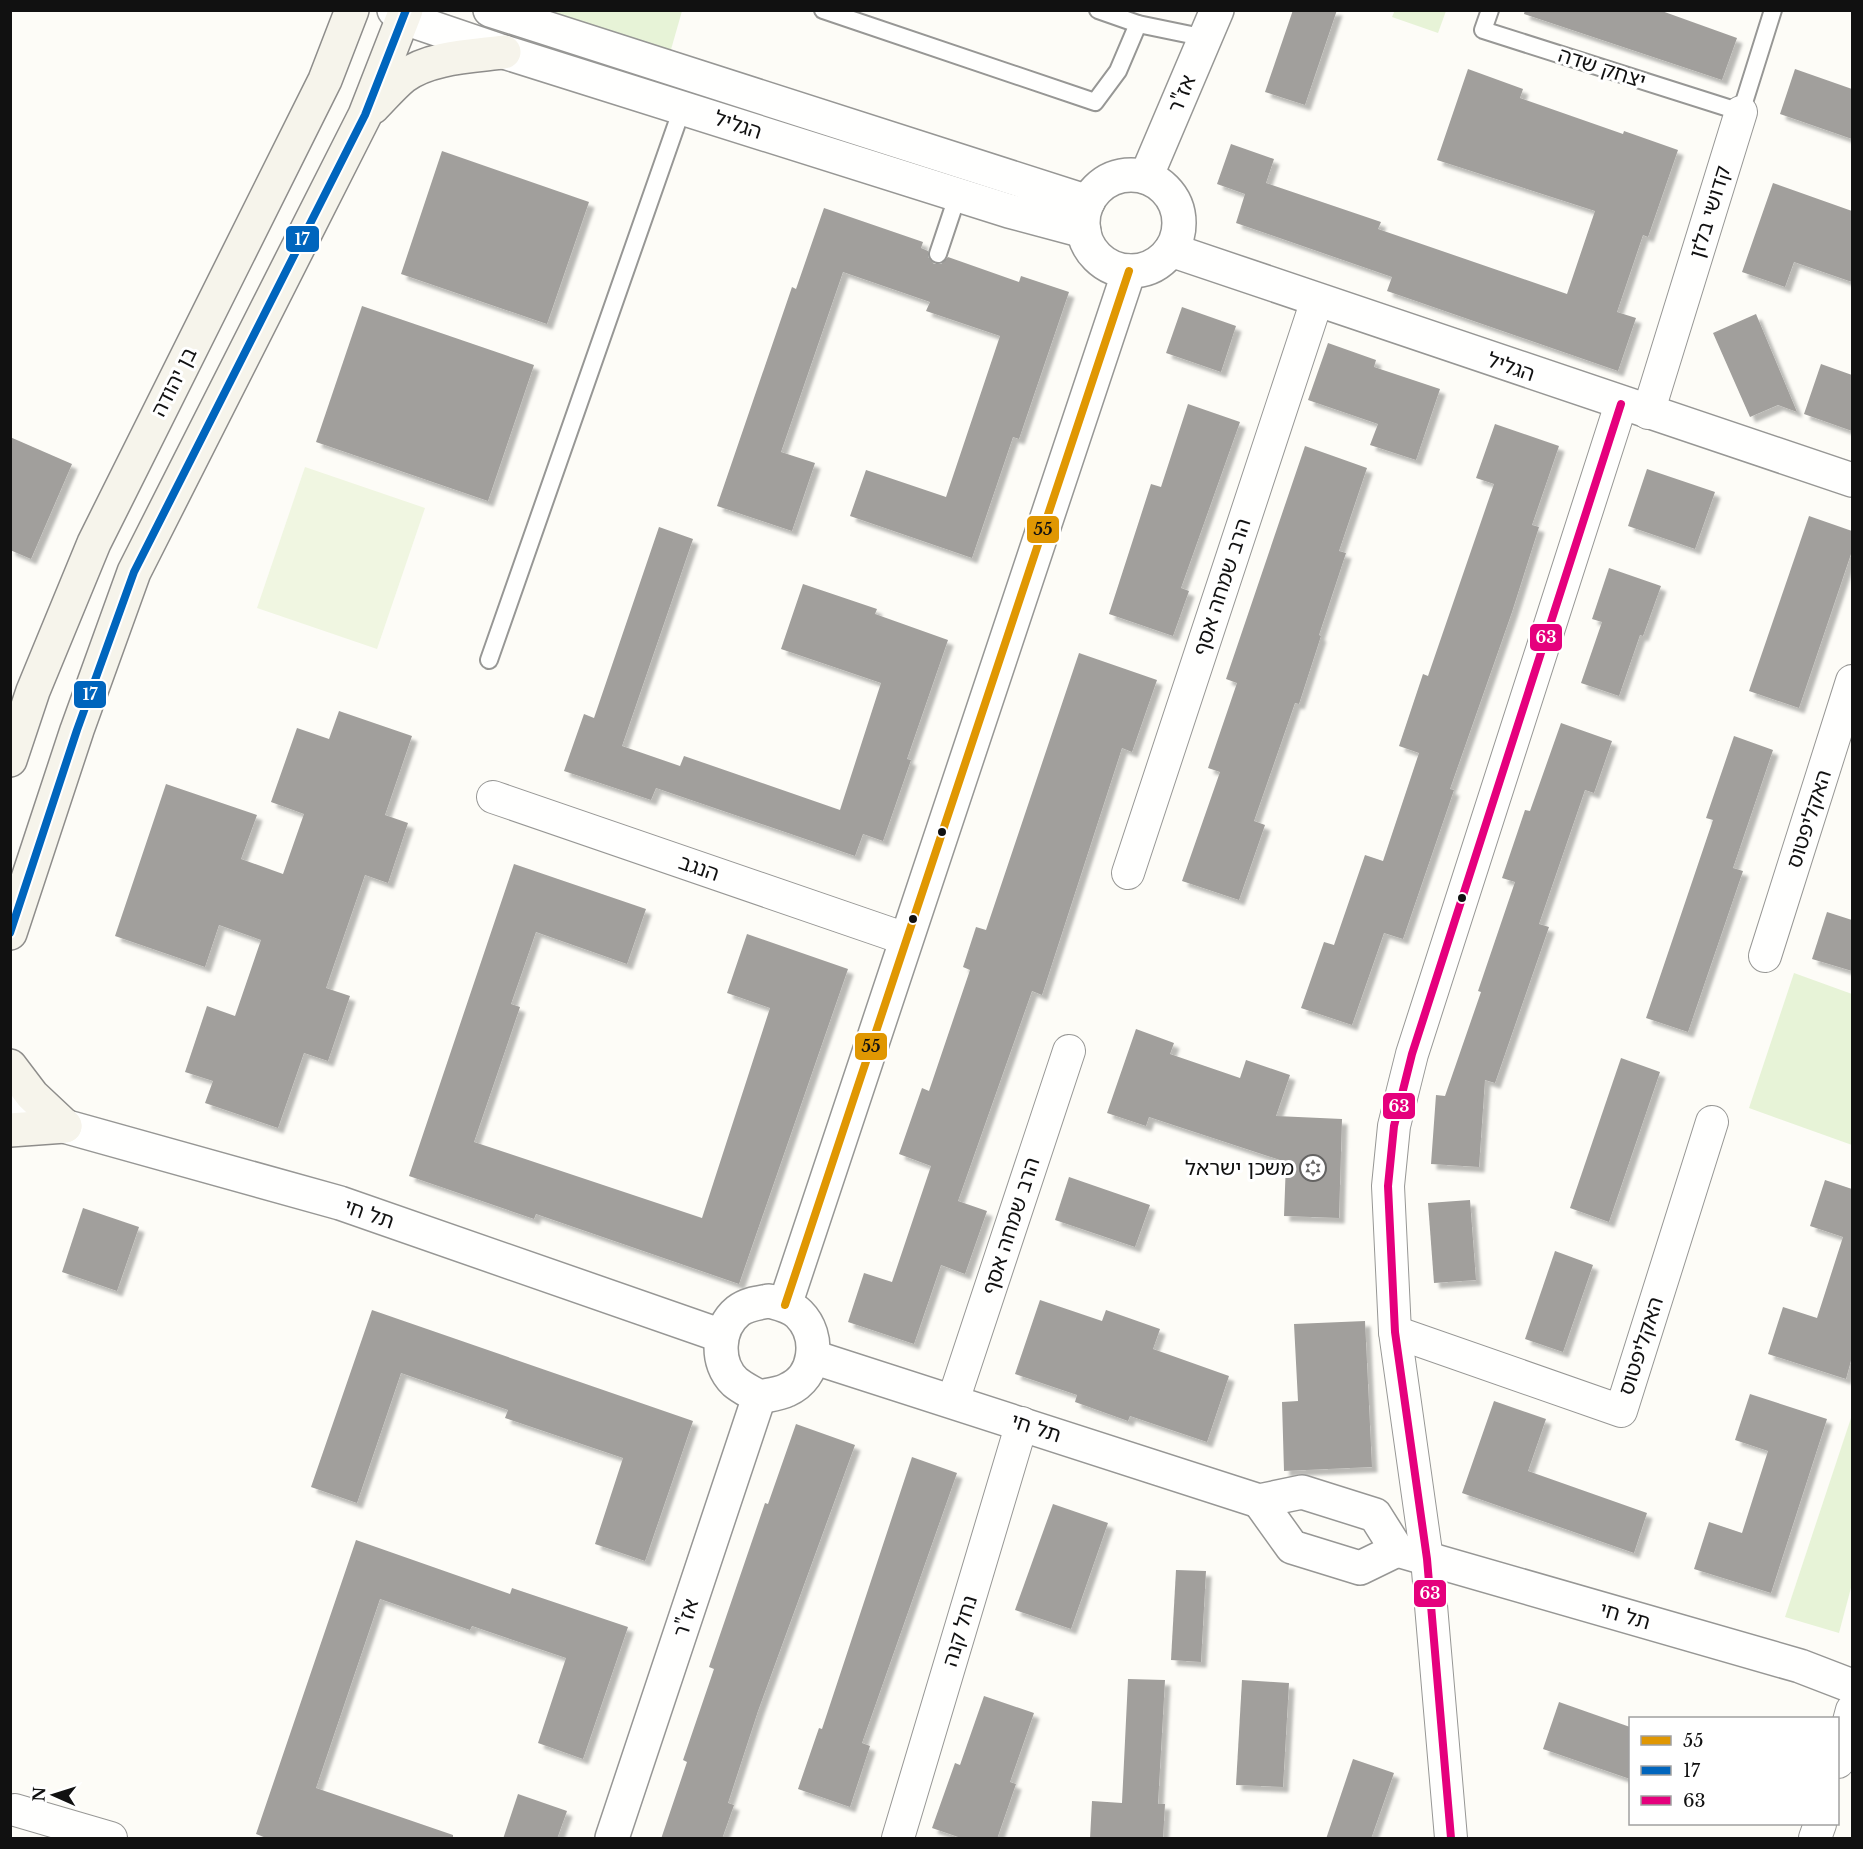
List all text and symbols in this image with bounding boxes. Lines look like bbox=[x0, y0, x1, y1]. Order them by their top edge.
street label: יצחק שדה bbox=[1555, 42, 1649, 94]
street label: אז"ר bbox=[1162, 71, 1202, 117]
street label: הגליל bbox=[711, 105, 765, 145]
street label: קדושי בלזן bbox=[1684, 163, 1736, 261]
line badge: 17 bbox=[285, 225, 320, 253]
text: 17 bbox=[294, 229, 310, 249]
street label: בן יהודה bbox=[146, 343, 202, 421]
street label: הגליל bbox=[1484, 347, 1538, 387]
line badge: 55 bbox=[1026, 515, 1060, 544]
street label: הרב שמחה אסף bbox=[1188, 515, 1256, 659]
text: 55 bbox=[1033, 519, 1053, 539]
line badge: 63 bbox=[1529, 623, 1563, 652]
text: 63 bbox=[1536, 627, 1556, 647]
line badge: 17 bbox=[73, 680, 107, 709]
text: 17 bbox=[82, 684, 98, 704]
street label: האקליפטוס bbox=[1781, 767, 1837, 871]
unlabelled marker bbox=[936, 826, 948, 838]
street label: הנגב bbox=[675, 849, 723, 887]
unlabelled marker bbox=[1456, 892, 1468, 904]
unlabelled marker bbox=[907, 913, 919, 925]
line badge: 55 bbox=[854, 1032, 888, 1061]
text: 55 bbox=[861, 1036, 881, 1056]
line badge: 63 bbox=[1382, 1092, 1416, 1120]
text: 63 bbox=[1389, 1096, 1409, 1116]
synagogue icon: משכן ישראל bbox=[1298, 1153, 1328, 1183]
street label: הרב שמחה אסף bbox=[977, 1154, 1045, 1298]
place label: משכן ישראל bbox=[1185, 1155, 1294, 1181]
street label: תל חי bbox=[340, 1193, 398, 1235]
street label: האקליפטוס bbox=[1613, 1294, 1669, 1398]
street label: תל חי bbox=[1008, 1408, 1064, 1448]
line badge: 63 bbox=[1413, 1579, 1447, 1608]
text: 63 bbox=[1420, 1583, 1440, 1603]
street label: נחל קנה bbox=[937, 1592, 983, 1670]
street label: אז"ר bbox=[668, 1595, 704, 1641]
street label: תל חי bbox=[1597, 1596, 1653, 1636]
legend bbox=[1629, 1717, 1839, 1825]
text: 55 bbox=[1683, 1730, 1703, 1752]
text: 17 bbox=[1683, 1760, 1701, 1782]
north arrow bbox=[24, 1765, 84, 1825]
text: N bbox=[29, 1786, 49, 1802]
text: 63 bbox=[1683, 1790, 1706, 1812]

